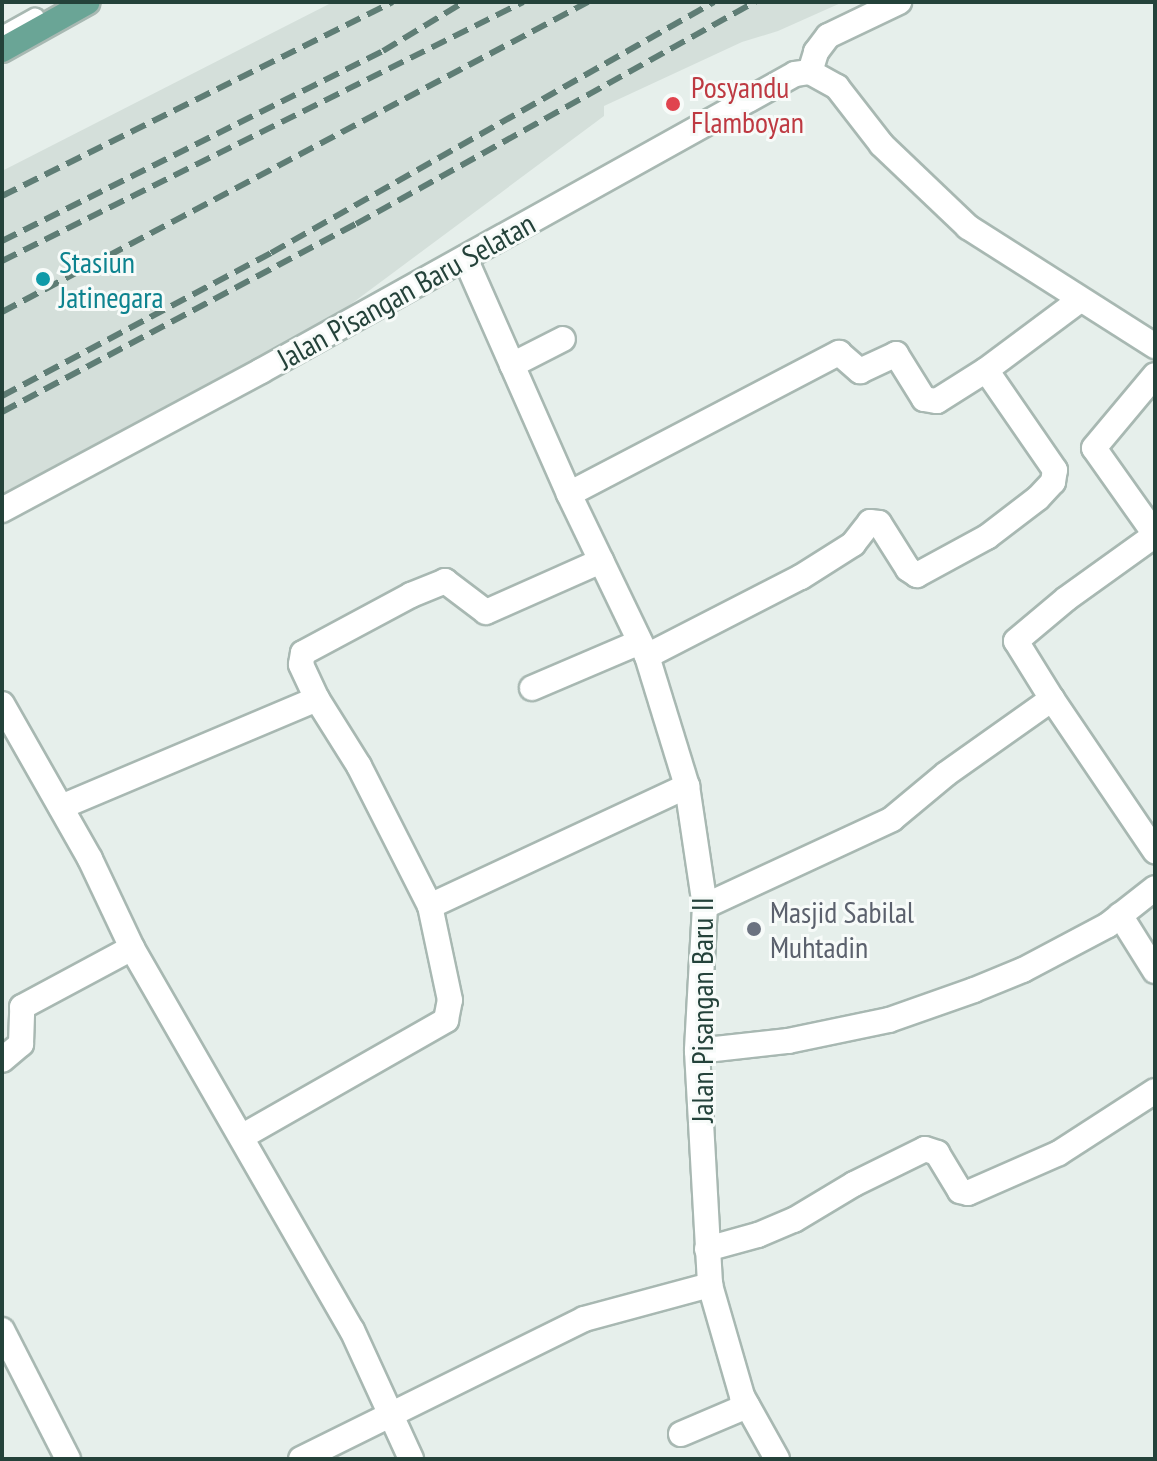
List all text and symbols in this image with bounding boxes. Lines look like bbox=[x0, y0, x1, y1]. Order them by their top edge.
place label: Posyandu Flamboyan bbox=[691, 69, 804, 140]
marker: Posyandu Flamboyan bbox=[662, 93, 684, 115]
street label: Jalan Pisangan Baru Selatan bbox=[271, 205, 541, 377]
place label: Stasiun Jatinegara bbox=[59, 244, 163, 314]
marker: Stasiun Jatinegara bbox=[34, 270, 52, 288]
place label: Masjid Sabilal Muhtadin bbox=[770, 894, 914, 964]
street label: Jalan Pisangan Baru II bbox=[684, 897, 720, 1123]
marker: Masjid Sabilal Muhtadin bbox=[745, 920, 763, 938]

